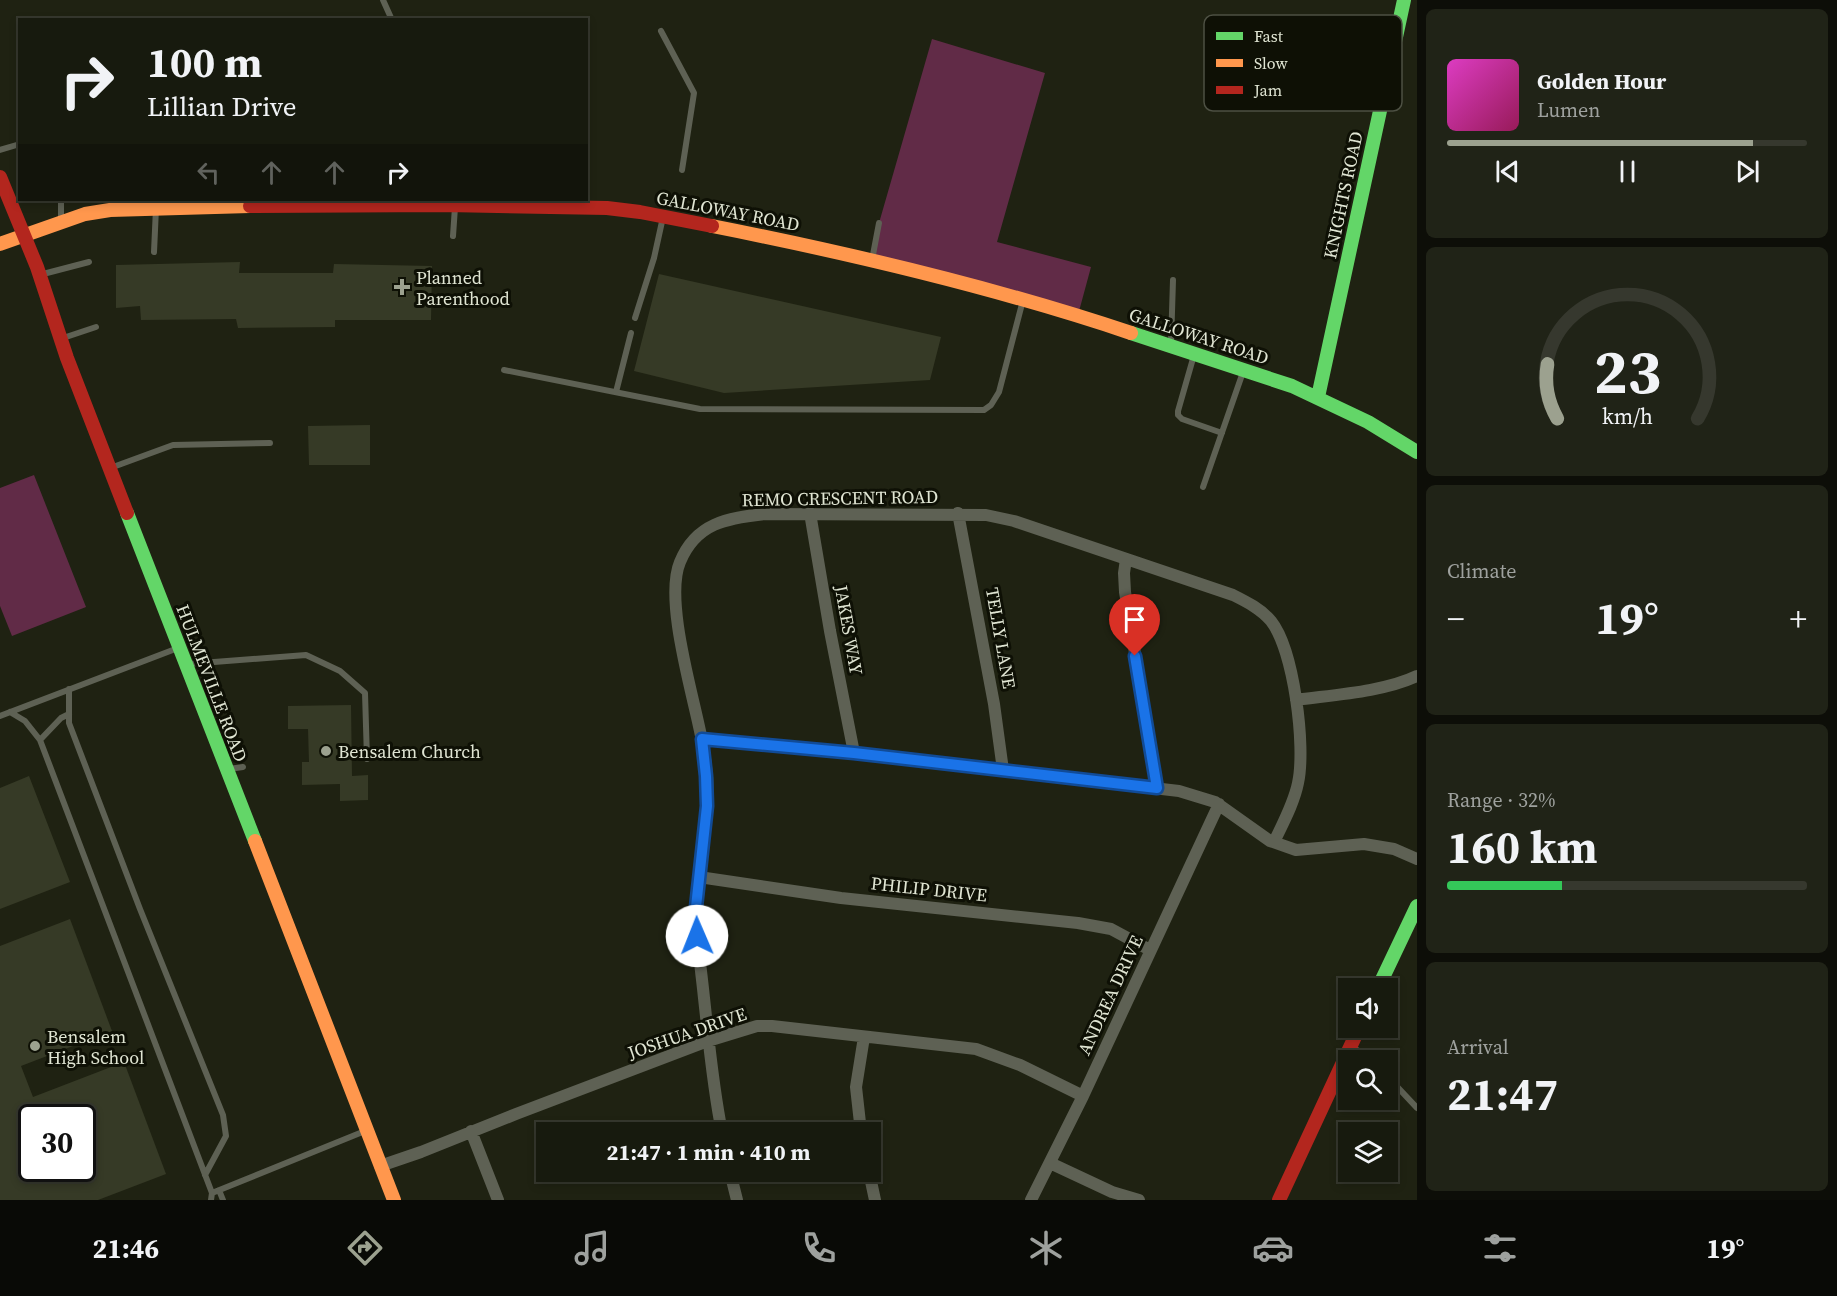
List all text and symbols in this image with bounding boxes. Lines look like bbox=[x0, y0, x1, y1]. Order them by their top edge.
legend bbox=[1204, 15, 1402, 111]
text: Fast bbox=[1254, 25, 1284, 47]
text: 100 m bbox=[147, 33, 262, 91]
icon: right bbox=[48, 42, 126, 120]
text: Slow bbox=[1254, 52, 1289, 74]
text: Golden Hour bbox=[1537, 66, 1666, 96]
text: Jam bbox=[1253, 79, 1282, 101]
text: Lillian Drive bbox=[147, 88, 297, 125]
text: Lumen bbox=[1537, 96, 1600, 124]
street label: KNIGHTS ROAD bbox=[1317, 129, 1369, 261]
icon: previous bbox=[1491, 155, 1524, 188]
icon: pause bbox=[1611, 155, 1644, 188]
icon: next bbox=[1731, 155, 1764, 188]
icon: left bbox=[192, 156, 225, 189]
icon: ahead bbox=[255, 156, 288, 189]
icon: ahead bbox=[318, 156, 351, 189]
icon: right bbox=[381, 156, 414, 189]
street label: GALLOWAY ROAD bbox=[654, 185, 802, 237]
place label: Planned Parenthood bbox=[416, 265, 510, 311]
marker: Planned Parenthood bbox=[393, 278, 411, 296]
street label: GALLOWAY ROAD bbox=[1126, 302, 1272, 370]
text: 23 bbox=[1593, 328, 1661, 414]
text: km/h bbox=[1601, 402, 1653, 431]
street label: REMO CRESCENT ROAD bbox=[742, 484, 938, 512]
text: Climate bbox=[1447, 557, 1516, 585]
street label: JAKES WAY bbox=[829, 582, 869, 677]
street label: TELLY LANE bbox=[980, 585, 1022, 691]
text: 19° bbox=[1595, 587, 1659, 649]
pin bbox=[1109, 594, 1160, 656]
text: − bbox=[1447, 596, 1465, 641]
text: + bbox=[1789, 596, 1807, 641]
street label: HULMEVILLE ROAD bbox=[170, 601, 254, 765]
icon: arrive bbox=[1118, 603, 1151, 636]
place label: Bensalem Church bbox=[338, 739, 481, 764]
marker: Bensalem Church bbox=[319, 744, 333, 758]
text: Range · 32% bbox=[1447, 786, 1556, 814]
text: 160 km bbox=[1447, 816, 1598, 878]
street label: PHILIP DRIVE bbox=[870, 870, 989, 908]
position arrow bbox=[665, 904, 729, 968]
street label: ANDREA DRIVE bbox=[1071, 931, 1149, 1059]
map controls bbox=[1338, 978, 1398, 1182]
button: sound bbox=[1338, 978, 1398, 1038]
street label: JOSHUA DRIVE bbox=[623, 1001, 750, 1065]
place label: Bensalem High School bbox=[47, 1024, 144, 1070]
text: Arrival bbox=[1447, 1033, 1509, 1061]
marker: Bensalem High School bbox=[28, 1039, 42, 1053]
button: search bbox=[1338, 1050, 1398, 1110]
text: 21:47 bbox=[1447, 1063, 1558, 1125]
speed limit sign: 30 bbox=[18, 1104, 96, 1182]
button: layers bbox=[1338, 1122, 1398, 1182]
text: 21:47 · 1 min · 410 m bbox=[607, 1137, 810, 1167]
icon: directions bbox=[344, 1227, 386, 1269]
icon: music bbox=[571, 1227, 613, 1269]
icon: phone bbox=[798, 1227, 840, 1269]
icon: climate bbox=[1025, 1227, 1067, 1269]
icon: car bbox=[1252, 1227, 1294, 1269]
icon: filters bbox=[1479, 1227, 1521, 1269]
text: 21:46 bbox=[93, 1230, 159, 1267]
text: 19° bbox=[1706, 1230, 1744, 1267]

